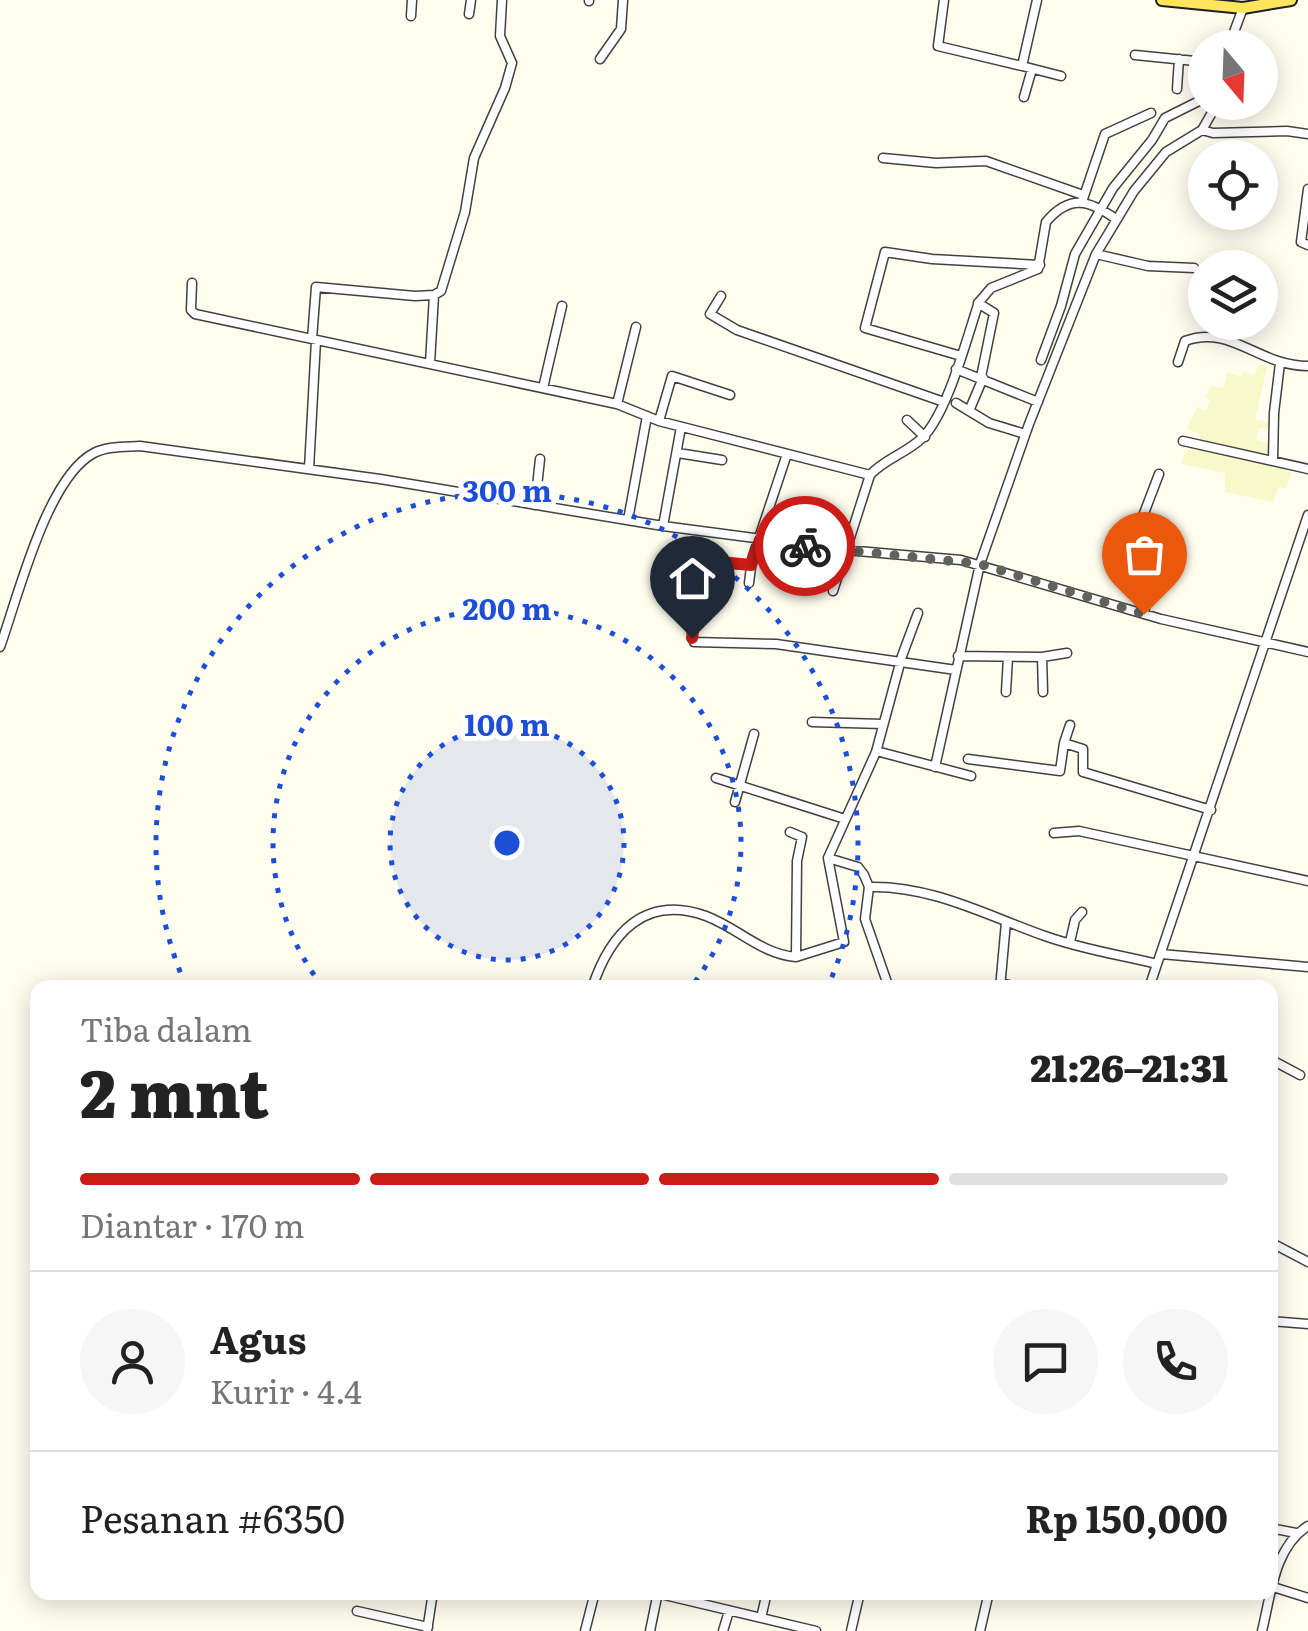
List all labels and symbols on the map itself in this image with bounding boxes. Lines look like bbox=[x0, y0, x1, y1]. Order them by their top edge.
north arrow bbox=[1188, 30, 1278, 120]
text: 300 m bbox=[462, 467, 552, 511]
courier bbox=[755, 496, 855, 596]
pin bbox=[1102, 512, 1187, 615]
pin bbox=[650, 536, 735, 639]
text: 200 m bbox=[463, 585, 552, 629]
text: 100 m bbox=[464, 701, 550, 745]
centre of rings bbox=[489, 825, 525, 861]

